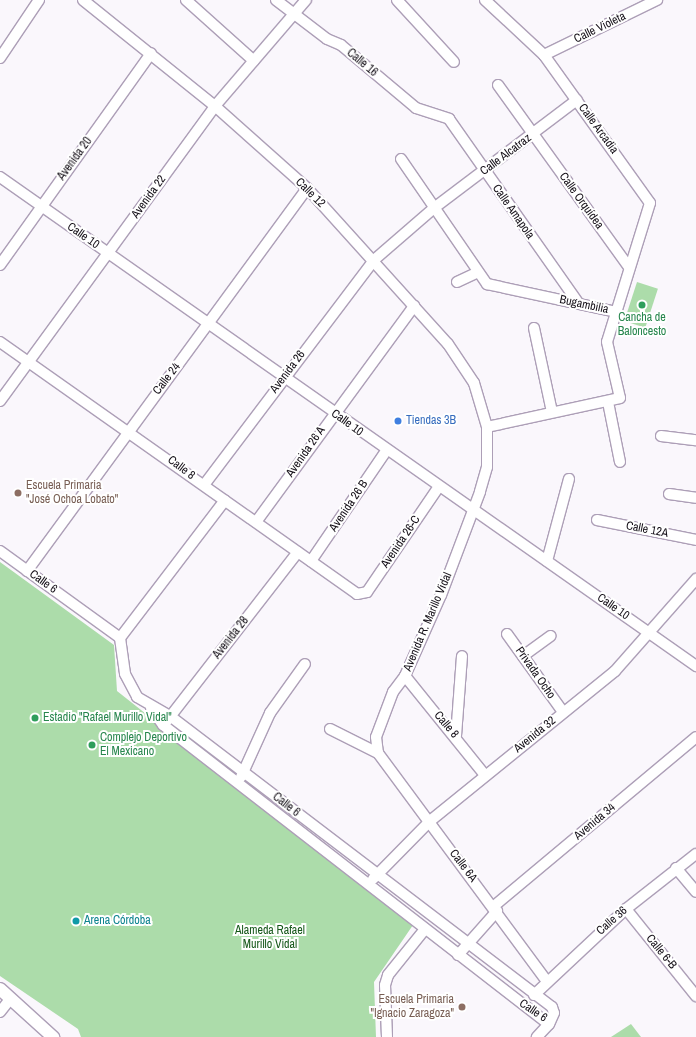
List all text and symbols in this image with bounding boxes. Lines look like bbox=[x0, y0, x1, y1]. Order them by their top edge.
street label: Calle Violeta bbox=[572, 9, 628, 47]
street label: Calle 16 bbox=[344, 46, 380, 80]
street label: Calle Arcadia bbox=[575, 101, 621, 157]
street label: Calle Alcatraz bbox=[477, 131, 535, 179]
street label: Avenida 20 bbox=[55, 135, 95, 183]
street label: Calle Orquídea bbox=[556, 170, 606, 232]
street label: Avenida 22 bbox=[129, 173, 169, 221]
street label: Calle 12 bbox=[292, 175, 328, 211]
street label: Calle Amapola bbox=[489, 182, 537, 242]
street label: Calle 10 bbox=[64, 220, 102, 252]
street label: Bugambilia bbox=[558, 293, 610, 317]
marker: Cancha de Baloncesto bbox=[637, 300, 647, 310]
place label: Cancha de Baloncesto bbox=[618, 311, 666, 339]
street label: Avenida 26 bbox=[267, 348, 309, 396]
street label: Calle 24 bbox=[150, 360, 184, 398]
street label: Calle 10 bbox=[328, 407, 366, 439]
place label: Tiendas 3B bbox=[406, 414, 456, 428]
marker: Tiendas 3B bbox=[393, 416, 403, 426]
street label: Avenida 26 A bbox=[283, 424, 329, 480]
street label: Calle 8 bbox=[164, 453, 198, 483]
street label: Avenida 26 B bbox=[327, 478, 371, 534]
place label: Escuela Primaria "José Ochoa Lobato" bbox=[26, 479, 118, 507]
marker: Escuela Primaria "José Ochoa Lobato" bbox=[13, 488, 23, 498]
street label: Avenida 26-C bbox=[378, 513, 424, 571]
street label: Calle 12A bbox=[625, 519, 669, 541]
street label: Calle 6 bbox=[26, 567, 60, 597]
street label: Avenida R. Marillo Vidal bbox=[401, 571, 455, 673]
street label: Calle 10 bbox=[594, 591, 632, 623]
street label: Avenida 28 bbox=[210, 614, 252, 662]
street label: Privada Ocho bbox=[512, 644, 558, 702]
street label: Calle 8 bbox=[431, 709, 461, 741]
place label: Estadio "Rafael Murillo Vidal" bbox=[43, 711, 172, 725]
marker: Estadio "Rafael Murillo Vidal" bbox=[30, 713, 40, 723]
street label: Avenida 32 bbox=[511, 714, 559, 756]
place label: Complejo Deportivo El Mexicano bbox=[100, 731, 187, 759]
marker: Complejo Deportivo El Mexicano bbox=[87, 740, 97, 750]
street label: Calle 6 bbox=[270, 790, 302, 820]
street label: Avenida 34 bbox=[571, 801, 619, 843]
street label: Calle 6A bbox=[446, 847, 480, 885]
street label: Calle 36 bbox=[594, 904, 630, 938]
place label: Arena Córdoba bbox=[84, 914, 151, 928]
marker: Arena Córdoba bbox=[71, 916, 81, 926]
park label: Alameda Rafael Murillo Vidal bbox=[235, 924, 305, 952]
street label: Calle 6-B bbox=[643, 932, 679, 972]
place label: Escuela Primaria "Ignacio Zaragoza" bbox=[370, 993, 454, 1021]
street label: Calle 6 bbox=[516, 996, 550, 1026]
marker: Escuela Primaria "Ignacio Zaragoza" bbox=[457, 1002, 467, 1012]

